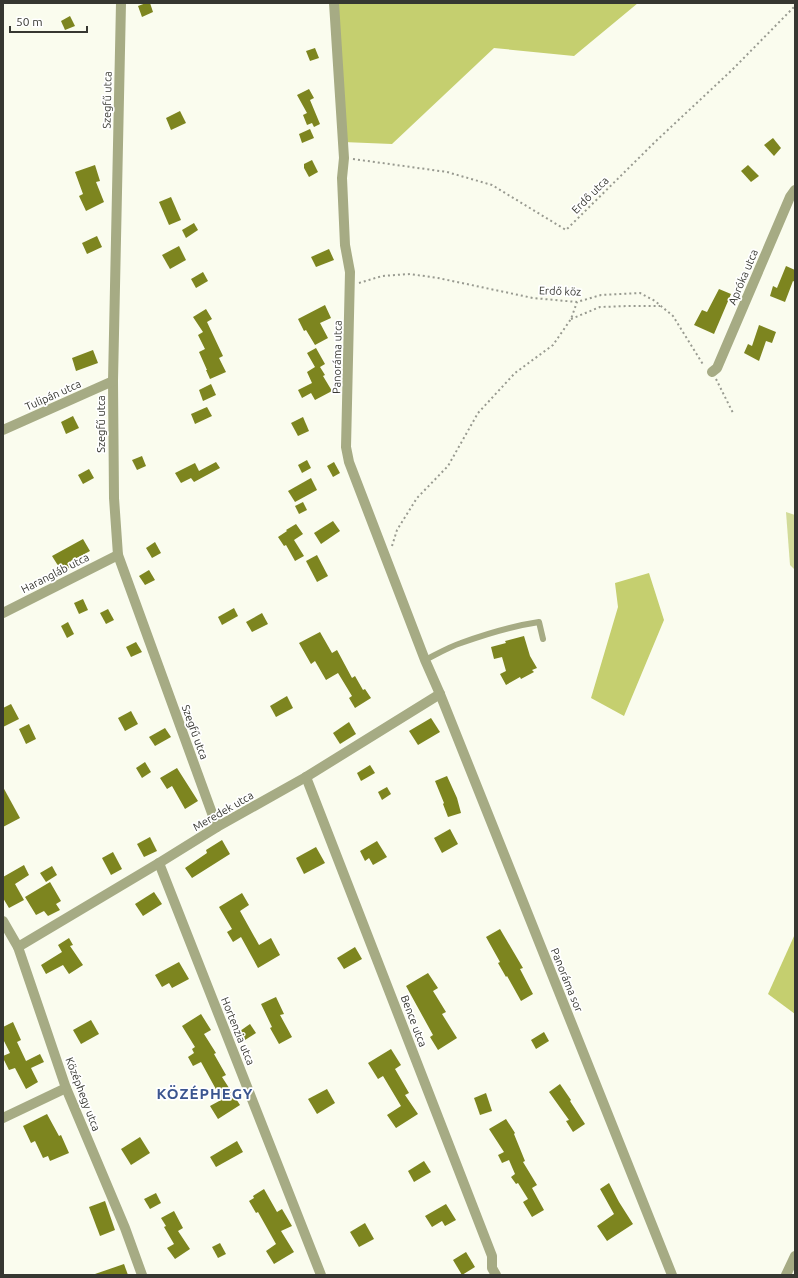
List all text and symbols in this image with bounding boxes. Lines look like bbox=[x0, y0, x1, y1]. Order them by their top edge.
scale bar bbox=[10, 8, 87, 34]
text: 50 m bbox=[16, 15, 43, 28]
street label: Szegfű utca bbox=[100, 71, 114, 129]
street label: Erdő utca bbox=[569, 174, 611, 216]
street label: Apróka utca bbox=[726, 247, 760, 307]
street label: Erdő köz bbox=[539, 284, 581, 298]
street label: Panoráma utca bbox=[330, 320, 344, 394]
street label: Tulipán utca bbox=[23, 377, 83, 413]
street label: Szegfű utca bbox=[95, 395, 107, 453]
street label: Harangláb utca bbox=[19, 551, 91, 595]
street label: Szegfű utca bbox=[180, 703, 210, 761]
street label: Meredek utca bbox=[191, 789, 255, 833]
street label: Panoráma sor bbox=[549, 946, 586, 1014]
street label: Bence utca bbox=[399, 993, 429, 1049]
street label: Hortenzia utca bbox=[219, 995, 257, 1067]
street label: Középhegy utca bbox=[63, 1055, 103, 1133]
district label: KÖZÉPHEGY bbox=[157, 1085, 253, 1102]

